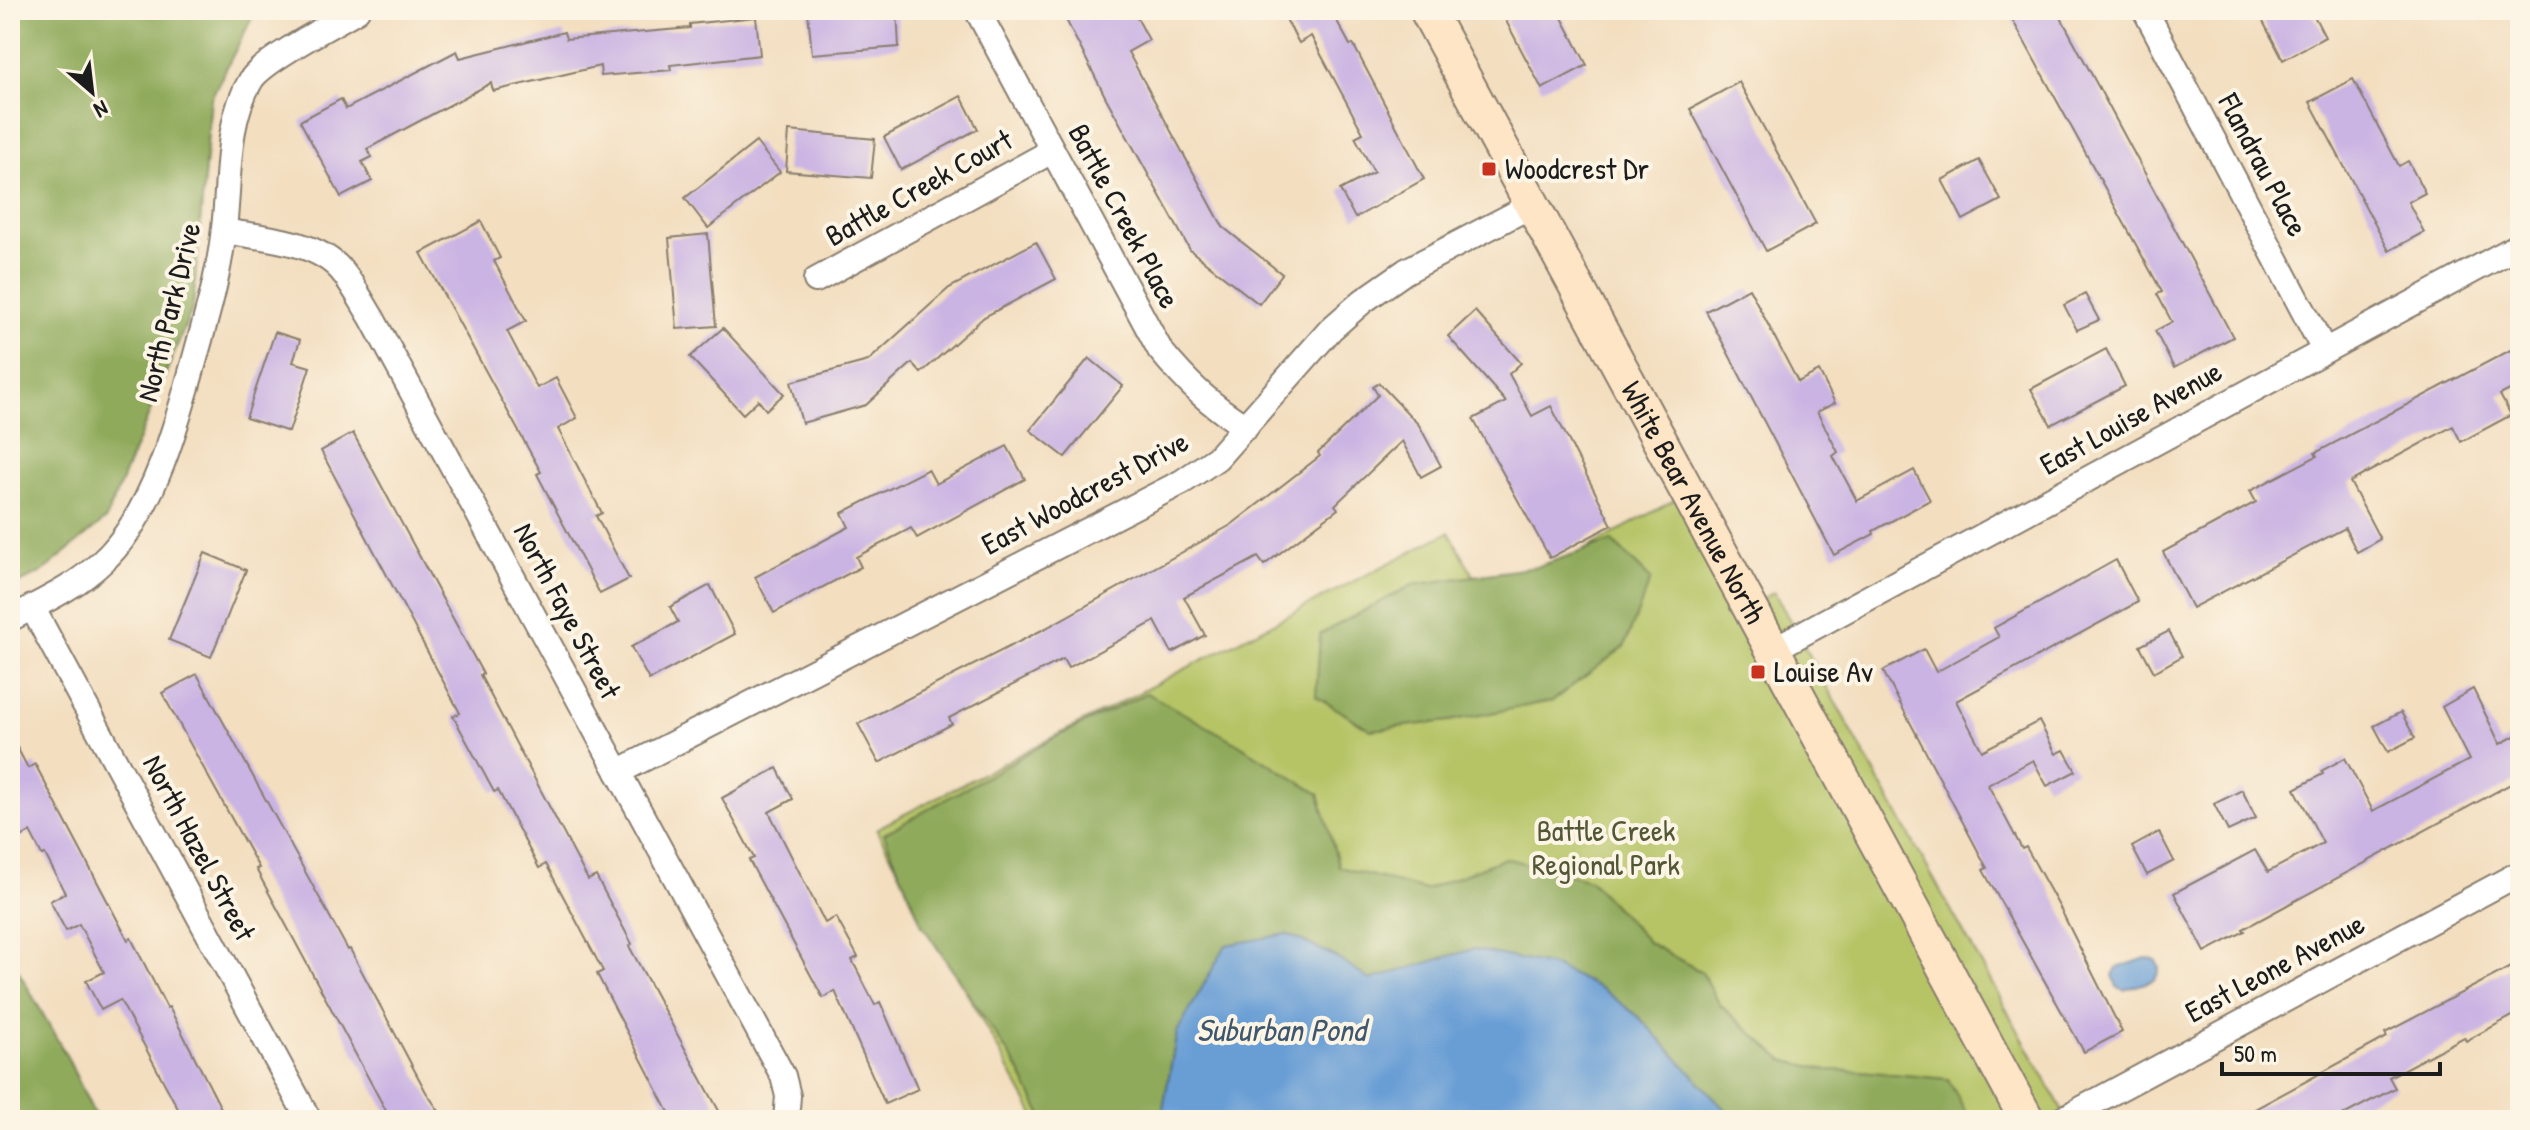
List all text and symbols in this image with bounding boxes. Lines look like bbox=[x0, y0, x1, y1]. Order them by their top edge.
north arrow bbox=[52, 52, 132, 132]
street label: Flandrau Place bbox=[2209, 85, 2318, 243]
text: N bbox=[89, 94, 114, 126]
street label: Battle Creek Place bbox=[1059, 116, 1190, 315]
street label: Battle Creek Court bbox=[818, 119, 1020, 255]
place label: Woodcrest Dr bbox=[1505, 148, 1650, 188]
marker: Woodcrest Dr bbox=[1480, 160, 1498, 178]
street label: North Park Drive bbox=[126, 218, 210, 405]
street label: East Louise Avenue bbox=[2032, 351, 2229, 484]
street label: White Bear Avenue North bbox=[1612, 374, 1776, 630]
street label: East Woodcrest Drive bbox=[974, 421, 1195, 563]
street label: North Faye Street bbox=[505, 516, 631, 706]
place label: Louise Av bbox=[1774, 651, 1873, 691]
marker: Louise Av bbox=[1749, 663, 1767, 681]
street label: North Hazel Street bbox=[134, 748, 266, 948]
park label: Battle Creek Regional Park bbox=[1532, 810, 1680, 884]
street label: East Leone Avenue bbox=[2178, 903, 2371, 1031]
water label: Suburban Pond bbox=[1197, 1008, 1370, 1051]
scale bar bbox=[2222, 1026, 2440, 1076]
text: 50 m bbox=[2234, 1037, 2277, 1069]

